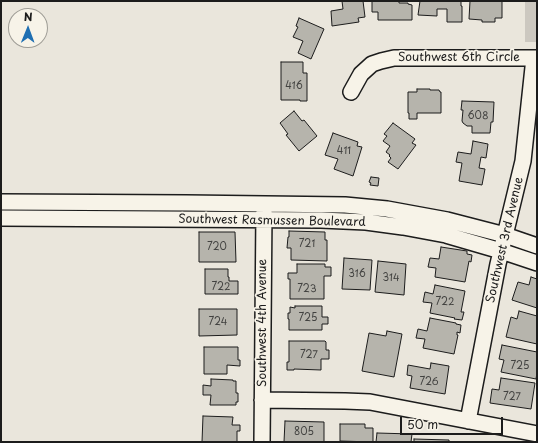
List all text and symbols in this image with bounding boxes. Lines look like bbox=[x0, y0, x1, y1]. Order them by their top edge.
north arrow bbox=[8, 8, 48, 48]
text: N bbox=[24, 8, 33, 25]
street label: Southwest 6th Circle bbox=[398, 51, 520, 65]
house number: 416 bbox=[285, 80, 303, 92]
house number: 608 bbox=[468, 110, 488, 122]
house number: 411 bbox=[337, 145, 351, 157]
street label: Southwest 3rd Avenue bbox=[484, 176, 526, 304]
street label: Southwest Rasmussen Boulevard bbox=[178, 212, 366, 230]
house number: 721 bbox=[299, 238, 315, 250]
house number: 720 bbox=[207, 241, 227, 253]
street label: Southwest 4th Avenue bbox=[256, 259, 270, 387]
house number: 316 bbox=[348, 268, 366, 280]
house number: 314 bbox=[382, 272, 400, 284]
house number: 722 bbox=[212, 281, 230, 293]
house number: 723 bbox=[297, 283, 317, 295]
house number: 722 bbox=[436, 296, 454, 308]
house number: 725 bbox=[299, 312, 317, 324]
house number: 724 bbox=[209, 316, 227, 328]
house number: 727 bbox=[300, 349, 318, 361]
house number: 725 bbox=[511, 360, 529, 372]
house number: 726 bbox=[419, 376, 439, 388]
house number: 727 bbox=[503, 391, 521, 403]
scale bar bbox=[402, 409, 505, 435]
text: 50 m bbox=[407, 415, 438, 433]
house number: 805 bbox=[294, 426, 314, 438]

